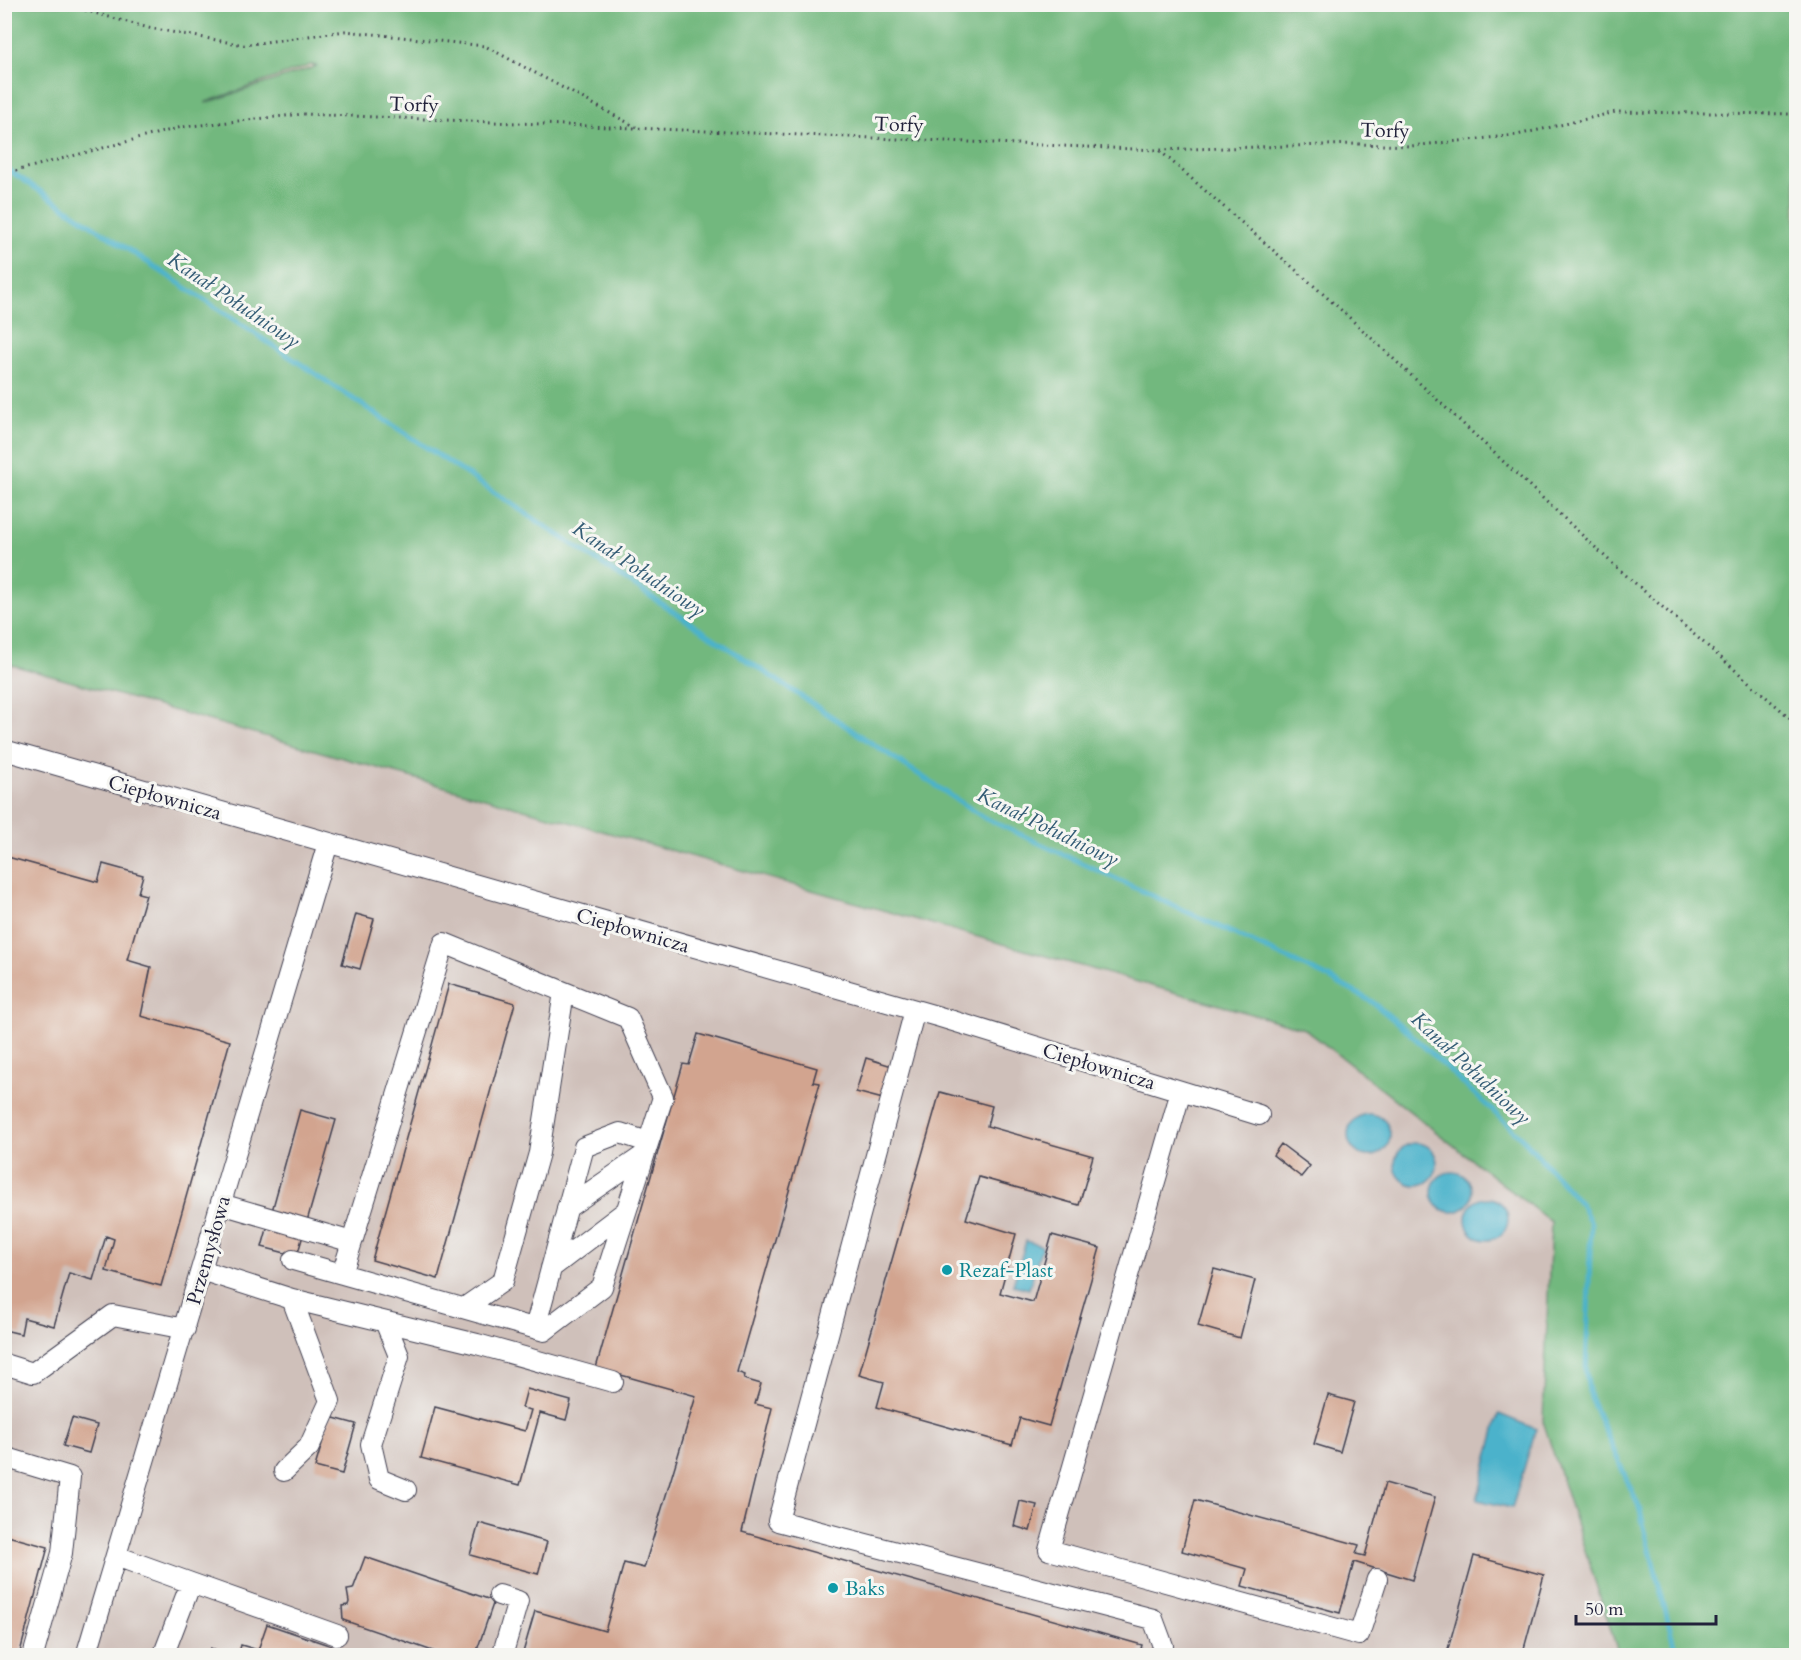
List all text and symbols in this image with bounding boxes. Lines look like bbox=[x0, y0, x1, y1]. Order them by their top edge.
street label: Torfy bbox=[389, 90, 440, 119]
street label: Torfy bbox=[874, 110, 925, 139]
street label: Torfy bbox=[1360, 117, 1410, 144]
water label: Kanał Południowy bbox=[162, 245, 306, 356]
water label: Kanał Południowy bbox=[567, 514, 711, 625]
street label: Ciepłownicza bbox=[105, 768, 225, 827]
water label: Kanał Południowy bbox=[972, 781, 1123, 874]
street label: Ciepłownicza bbox=[573, 901, 693, 960]
water label: Kanał Południowy bbox=[1404, 1005, 1537, 1132]
street label: Ciepłownicza bbox=[1039, 1037, 1159, 1097]
street label: Przemysłowa bbox=[180, 1192, 237, 1308]
place label: Rezaf-Plast bbox=[959, 1257, 1054, 1284]
marker: Rezaf-Plast bbox=[940, 1263, 954, 1277]
place label: Baks bbox=[845, 1575, 885, 1602]
marker: Baks bbox=[826, 1581, 840, 1595]
scale bar bbox=[1576, 1588, 1716, 1626]
text: 50 m bbox=[1585, 1597, 1624, 1622]

